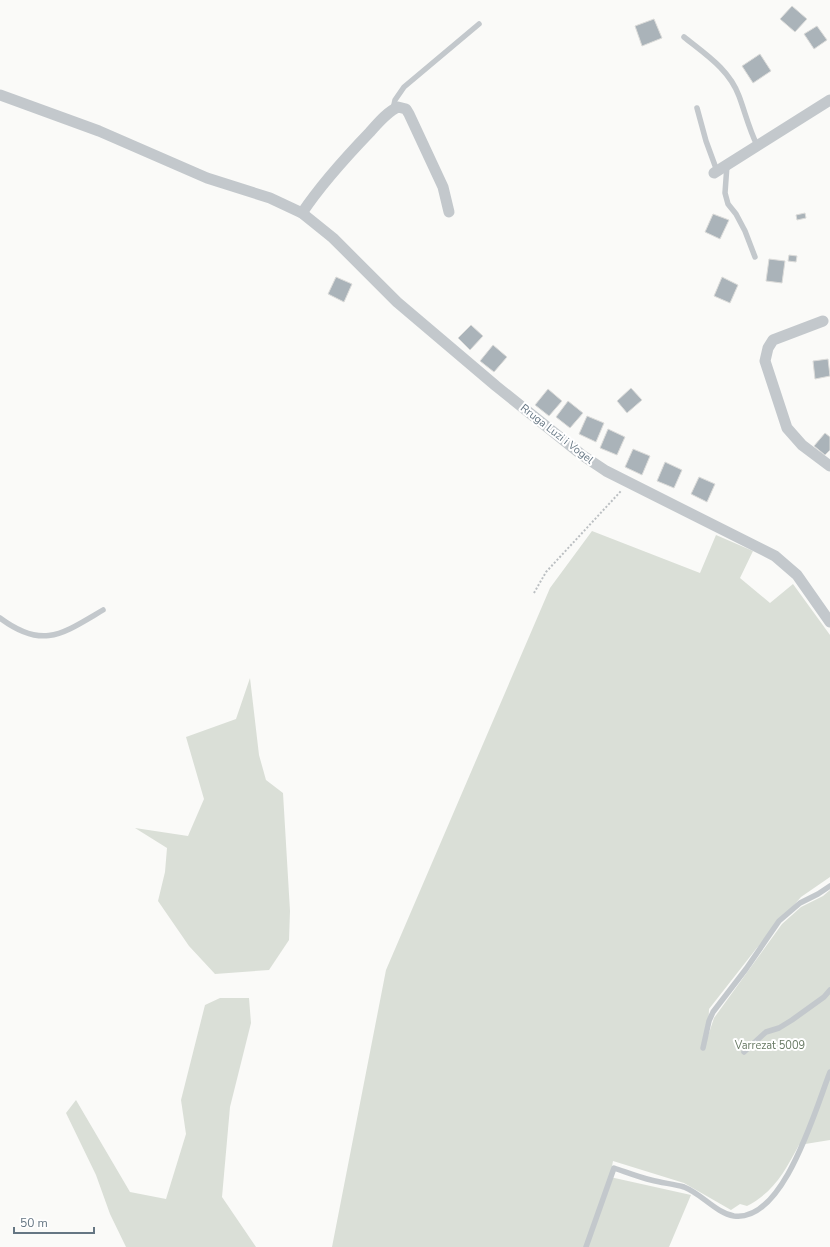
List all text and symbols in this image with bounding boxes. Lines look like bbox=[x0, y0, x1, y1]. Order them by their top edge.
street label: Rruga Luzi i Vogel bbox=[517, 401, 597, 468]
park label: Varrezat 5009 bbox=[734, 1038, 805, 1053]
scale bar bbox=[14, 1209, 94, 1235]
text: 50 m bbox=[20, 1215, 48, 1231]

